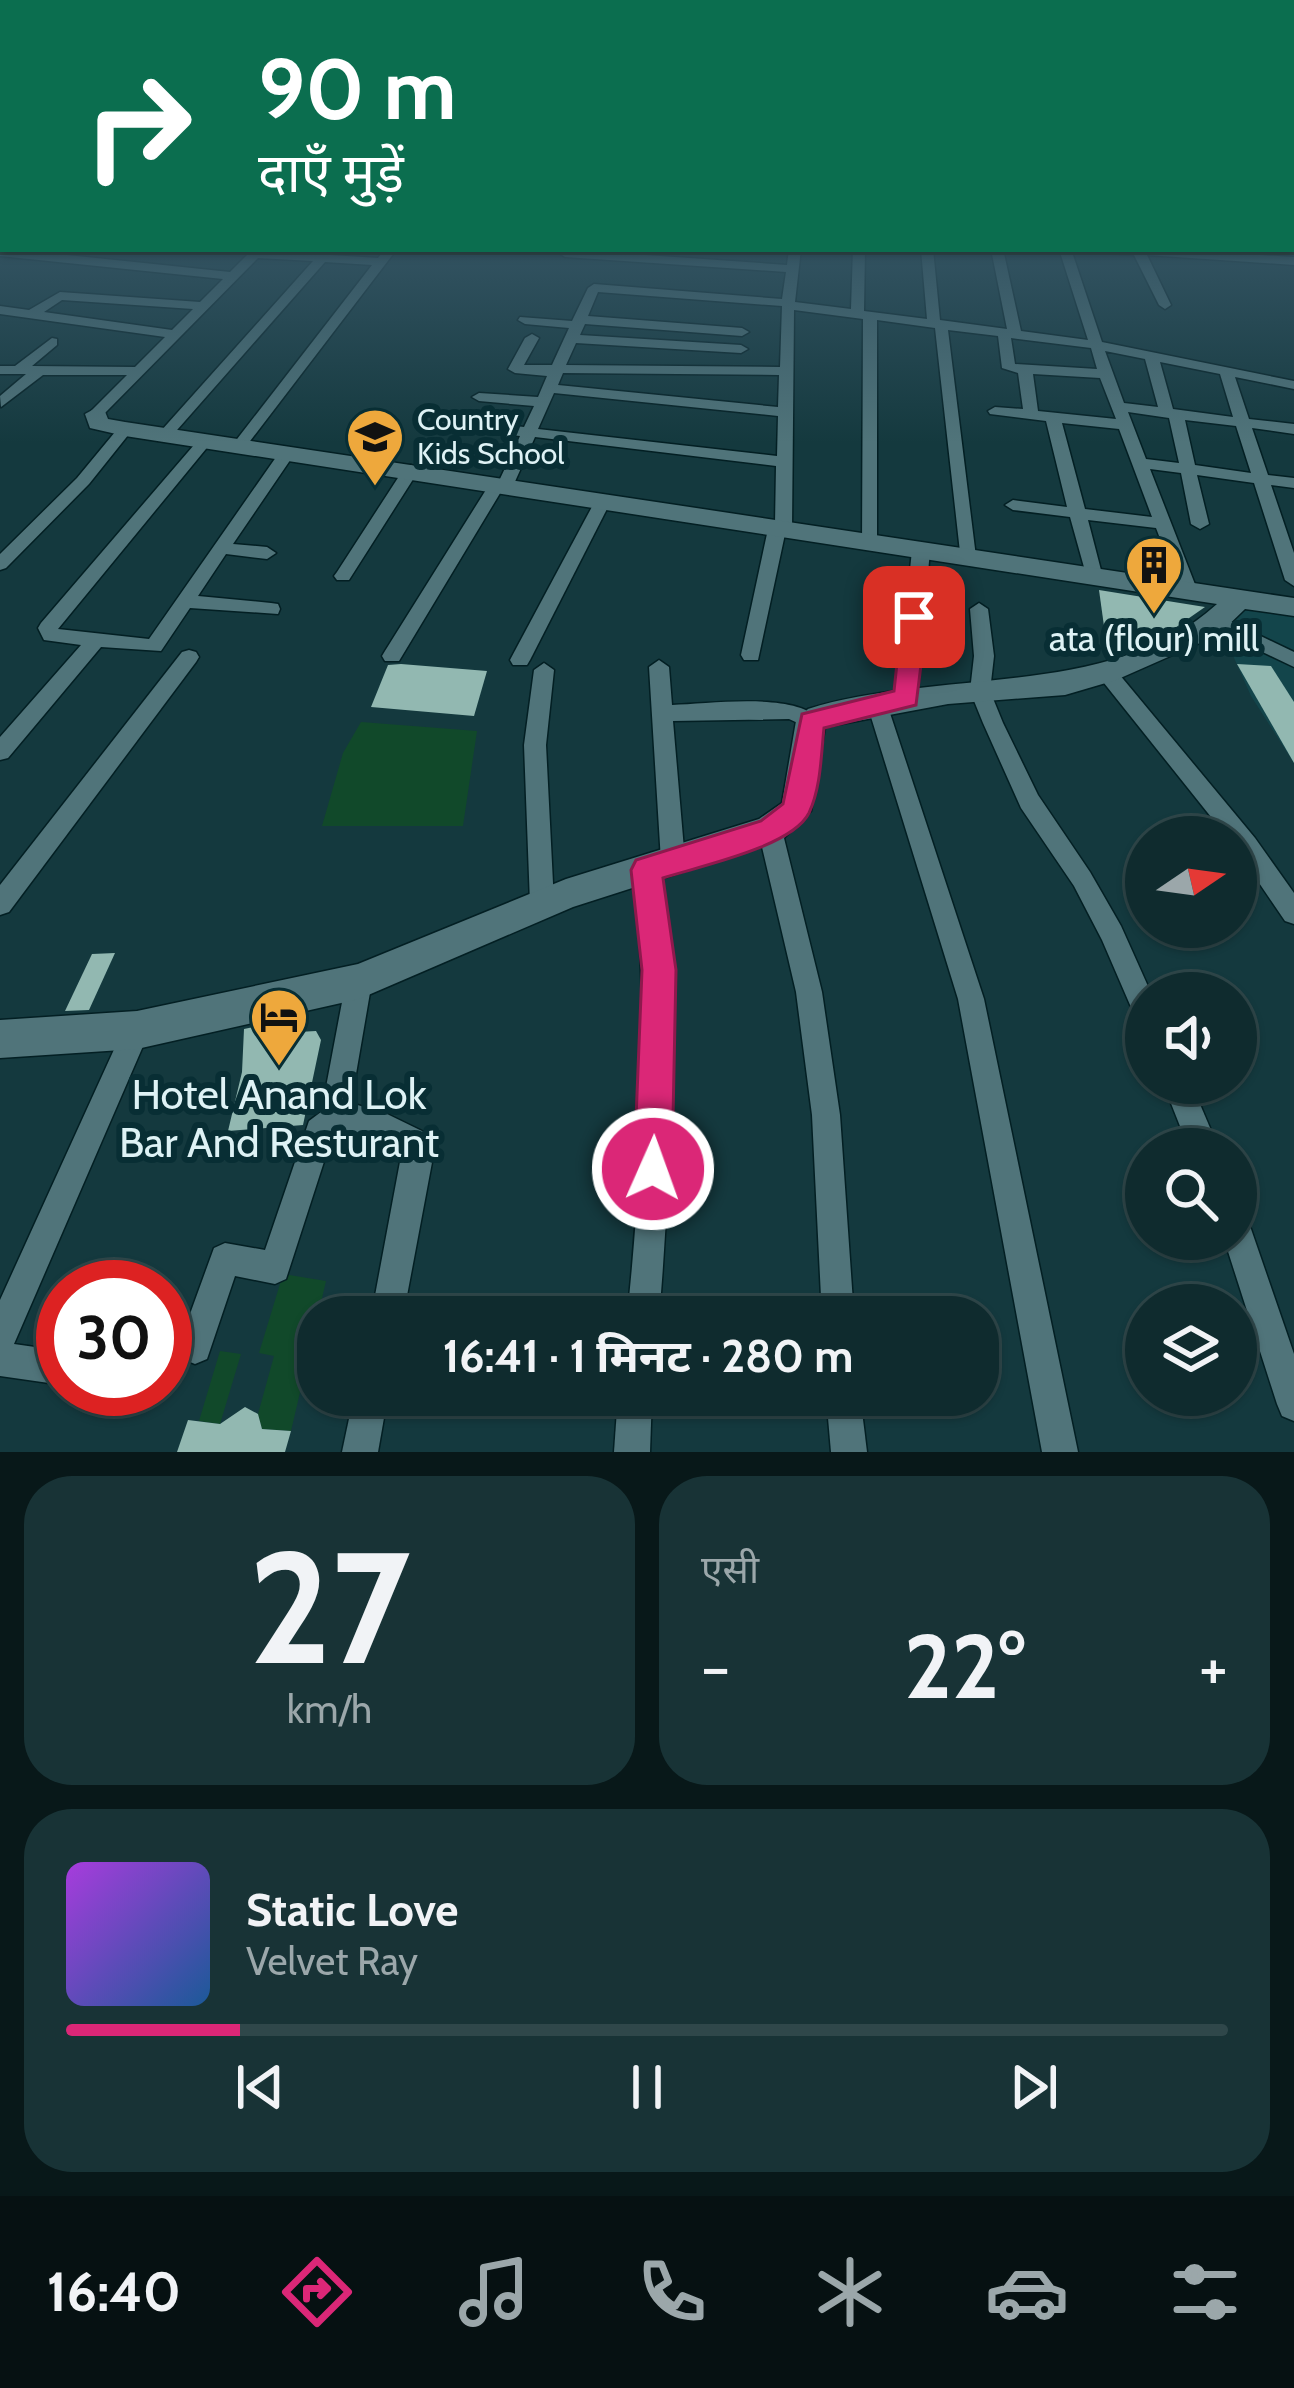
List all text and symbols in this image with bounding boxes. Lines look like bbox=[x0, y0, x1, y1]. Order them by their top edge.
text: 90 m bbox=[258, 38, 456, 140]
icon: right bbox=[60, 48, 216, 204]
text: दाएँ मुड़ें bbox=[258, 140, 404, 206]
place label: Country Kids School bbox=[417, 401, 564, 472]
school or university icon: Country Kids School bbox=[344, 406, 406, 488]
building icon: ata (flour) mill bbox=[1123, 534, 1185, 616]
pin bbox=[863, 566, 965, 668]
icon: arrive bbox=[881, 584, 947, 650]
place label: ata (flour) mill bbox=[1049, 616, 1260, 660]
north arrow bbox=[1125, 816, 1257, 948]
map controls bbox=[1125, 816, 1257, 1416]
button: sound bbox=[1125, 972, 1257, 1104]
hotel icon: Hotel Anand Lok Bar And Resturant bbox=[248, 986, 310, 1068]
place label: Hotel Anand Lok Bar And Resturant bbox=[119, 1068, 439, 1168]
position arrow bbox=[590, 1106, 716, 1232]
button: search bbox=[1125, 1128, 1257, 1260]
speed limit sign: 30 bbox=[36, 1260, 192, 1416]
button: layers bbox=[1125, 1284, 1257, 1416]
text: 16:41 · 1 मिनट · 280 m bbox=[443, 1329, 853, 1383]
text: 27 bbox=[248, 1512, 411, 1702]
text: एसी bbox=[701, 1545, 759, 1593]
text: 22° bbox=[904, 1611, 1025, 1721]
text: − bbox=[701, 1626, 730, 1707]
text: + bbox=[1199, 1626, 1228, 1707]
text: km/h bbox=[287, 1685, 372, 1733]
text: Static Love bbox=[246, 1883, 459, 1937]
text: Velvet Ray bbox=[246, 1937, 418, 1985]
icon: previous bbox=[227, 2054, 293, 2120]
icon: pause bbox=[614, 2054, 680, 2120]
icon: next bbox=[1001, 2054, 1067, 2120]
icon: directions bbox=[275, 2250, 359, 2334]
icon: music bbox=[452, 2250, 536, 2334]
icon: phone bbox=[630, 2250, 714, 2334]
icon: climate bbox=[808, 2250, 892, 2334]
icon: car bbox=[985, 2250, 1069, 2334]
icon: filters bbox=[1163, 2250, 1247, 2334]
text: 16:40 bbox=[47, 2259, 181, 2325]

